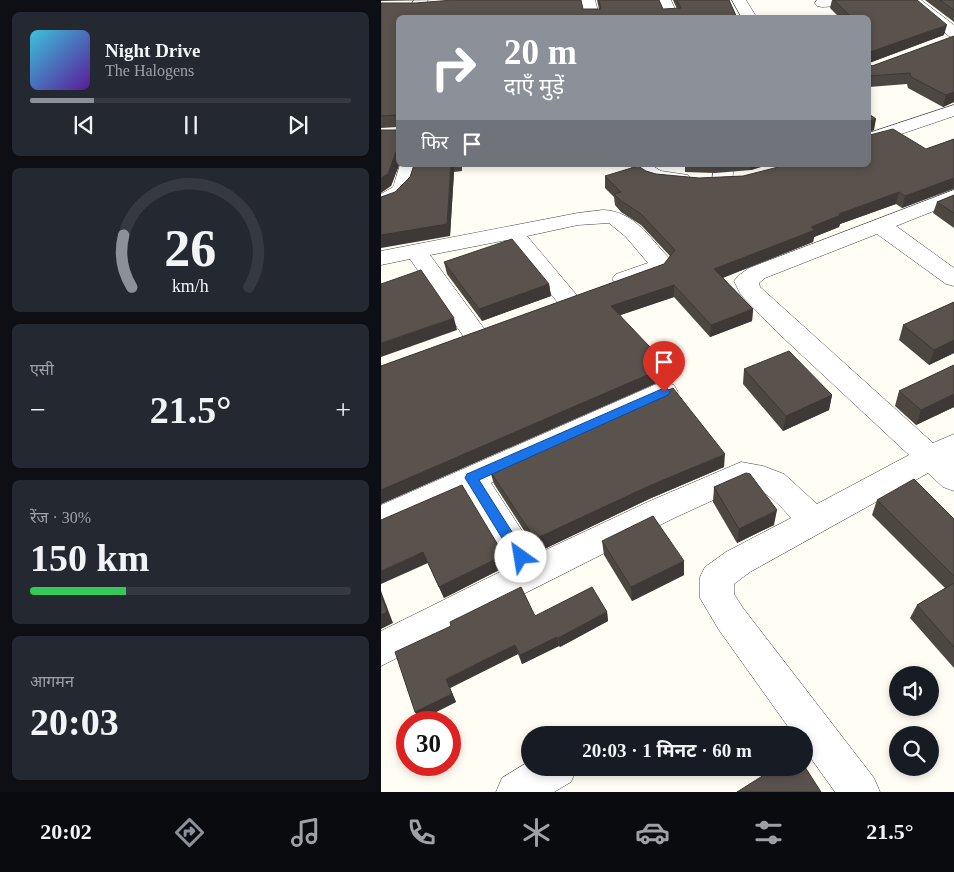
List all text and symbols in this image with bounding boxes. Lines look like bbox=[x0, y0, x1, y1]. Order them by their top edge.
text: 20 m bbox=[504, 33, 577, 72]
icon: right bbox=[421, 35, 486, 100]
text: Night Drive bbox=[105, 40, 201, 61]
text: The Halogens bbox=[105, 62, 194, 79]
text: दाएँ मुड़ें bbox=[504, 74, 564, 99]
icon: previous bbox=[70, 111, 98, 139]
icon: pause bbox=[177, 111, 205, 139]
icon: next bbox=[284, 111, 312, 139]
icon: arrive bbox=[458, 130, 486, 158]
text: फिर bbox=[421, 132, 448, 153]
text: 26 bbox=[165, 220, 217, 277]
text: km/h bbox=[172, 276, 209, 296]
pin bbox=[643, 341, 685, 392]
icon: arrive bbox=[650, 348, 678, 376]
text: एसी bbox=[30, 361, 54, 378]
text: 21.5° bbox=[150, 389, 231, 431]
text: − bbox=[30, 394, 46, 425]
text: + bbox=[335, 394, 351, 425]
text: रेंज · 30% bbox=[30, 509, 91, 526]
position arrow bbox=[494, 530, 546, 582]
text: 150 km bbox=[30, 537, 149, 579]
map controls bbox=[889, 666, 939, 776]
button: sound bbox=[889, 666, 939, 716]
text: आगमन bbox=[30, 673, 74, 690]
text: 20:03 bbox=[30, 701, 119, 743]
speed limit sign: 30 bbox=[396, 711, 461, 776]
button: search bbox=[889, 726, 939, 776]
text: 20:03 · 1 मिनट · 60 m bbox=[582, 740, 752, 761]
icon: directions bbox=[172, 815, 207, 850]
icon: music bbox=[288, 815, 323, 850]
icon: phone bbox=[404, 815, 439, 850]
icon: climate bbox=[519, 815, 554, 850]
icon: car bbox=[635, 815, 670, 850]
icon: filters bbox=[751, 815, 786, 850]
text: 20:02 bbox=[40, 819, 92, 844]
text: 21.5° bbox=[866, 819, 914, 844]

